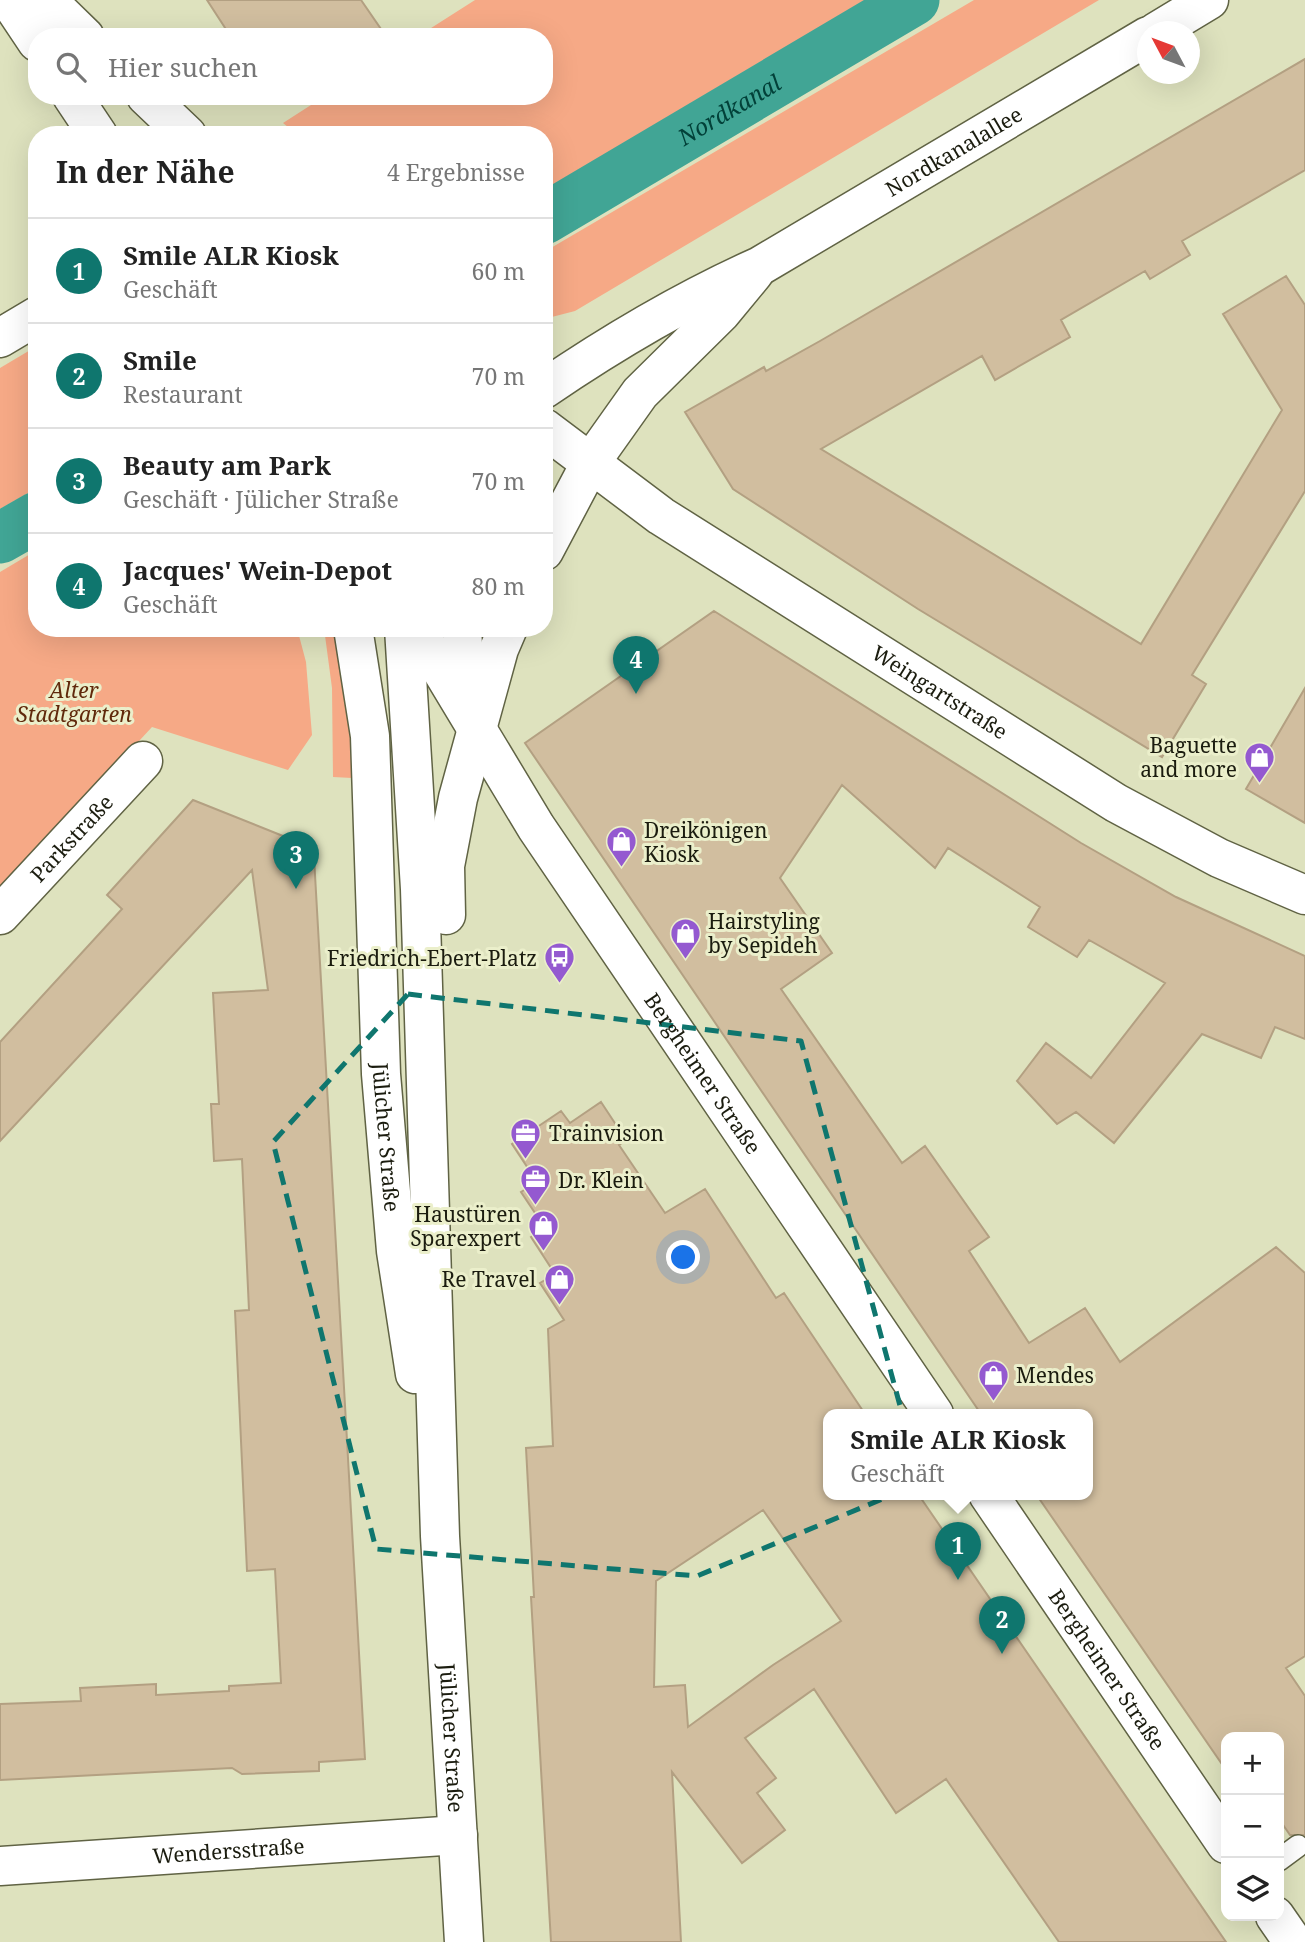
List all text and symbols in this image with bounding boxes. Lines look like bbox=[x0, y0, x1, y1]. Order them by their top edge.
north arrow bbox=[1137, 21, 1200, 84]
search box bbox=[28, 28, 553, 105]
icon: search bbox=[52, 48, 90, 86]
text: Hier suchen bbox=[108, 49, 258, 85]
water label: Nordkanal bbox=[671, 66, 787, 153]
street label: Nordkanalallee bbox=[880, 100, 1027, 203]
text: In der Nähe bbox=[56, 151, 235, 192]
text: 4 Ergebnisse bbox=[387, 156, 525, 188]
text: Smile ALR Kiosk bbox=[123, 237, 339, 273]
text: 1 bbox=[73, 255, 86, 287]
text: 60 m bbox=[472, 255, 525, 287]
text: Geschäft bbox=[123, 273, 218, 305]
text: Smile bbox=[123, 342, 197, 378]
text: 2 bbox=[73, 360, 86, 392]
text: 70 m bbox=[472, 360, 525, 392]
text: Restaurant bbox=[123, 378, 243, 410]
text: Beauty am Park bbox=[123, 447, 331, 483]
text: 3 bbox=[73, 465, 86, 497]
text: 70 m bbox=[472, 465, 525, 497]
text: Geschäft · Jülicher Straße bbox=[123, 483, 399, 515]
text: Jacques' Wein-Depot bbox=[123, 552, 392, 588]
text: 4 bbox=[73, 570, 86, 602]
text: 80 m bbox=[472, 570, 525, 602]
text: Geschäft bbox=[123, 588, 218, 620]
pin: 4 bbox=[613, 636, 659, 694]
street label: Weingartstraße bbox=[866, 638, 1013, 745]
park label: Alter Stadtgarten bbox=[16, 676, 132, 728]
place label: Baguette and more bbox=[1140, 731, 1237, 783]
shop icon: Baguette and more bbox=[1243, 740, 1277, 784]
street label: Parkstraße bbox=[24, 788, 119, 888]
place label: Dreikönigen Kiosk bbox=[644, 816, 767, 868]
shop icon: Dreikönigen Kiosk bbox=[604, 825, 638, 869]
pin: 3 bbox=[273, 831, 319, 889]
place label: Hairstyling by Sepideh bbox=[708, 907, 821, 959]
shop icon: Hairstyling by Sepideh bbox=[668, 916, 702, 960]
bus stop icon: Friedrich-Ebert-Platz bbox=[543, 941, 577, 985]
place label: Friedrich-Ebert-Platz bbox=[327, 944, 537, 972]
street label: Bergheimer Straße bbox=[638, 987, 768, 1159]
street label: Jülicher Straße bbox=[367, 1061, 407, 1213]
office icon: Trainvision bbox=[509, 1116, 543, 1160]
place label: Trainvision bbox=[549, 1119, 664, 1147]
office icon: Dr. Klein bbox=[518, 1163, 552, 1207]
place label: Dr. Klein bbox=[558, 1166, 644, 1194]
place label: Haustüren Sparexpert bbox=[410, 1200, 521, 1252]
shop icon: Haustüren Sparexpert bbox=[527, 1209, 561, 1253]
your location bbox=[666, 1240, 700, 1274]
shop icon: Re Travel bbox=[542, 1262, 576, 1306]
place label: Re Travel bbox=[441, 1265, 536, 1293]
shop icon: Mendes bbox=[976, 1358, 1010, 1402]
place label: Mendes bbox=[1016, 1361, 1094, 1389]
popup bbox=[823, 1409, 1093, 1500]
text: Smile ALR Kiosk bbox=[850, 1421, 1066, 1457]
text: Geschäft bbox=[850, 1457, 945, 1489]
pin: 1 bbox=[935, 1522, 981, 1580]
street label: Bergheimer Straße bbox=[1042, 1583, 1172, 1755]
pin: 2 bbox=[979, 1596, 1025, 1654]
street label: Jülicher Straße bbox=[433, 1661, 470, 1813]
map controls bbox=[1221, 1732, 1284, 1921]
button: + bbox=[1221, 1732, 1284, 1795]
button: − bbox=[1221, 1795, 1284, 1858]
street label: Wendersstraße bbox=[152, 1831, 305, 1870]
button: layers bbox=[1221, 1858, 1284, 1921]

